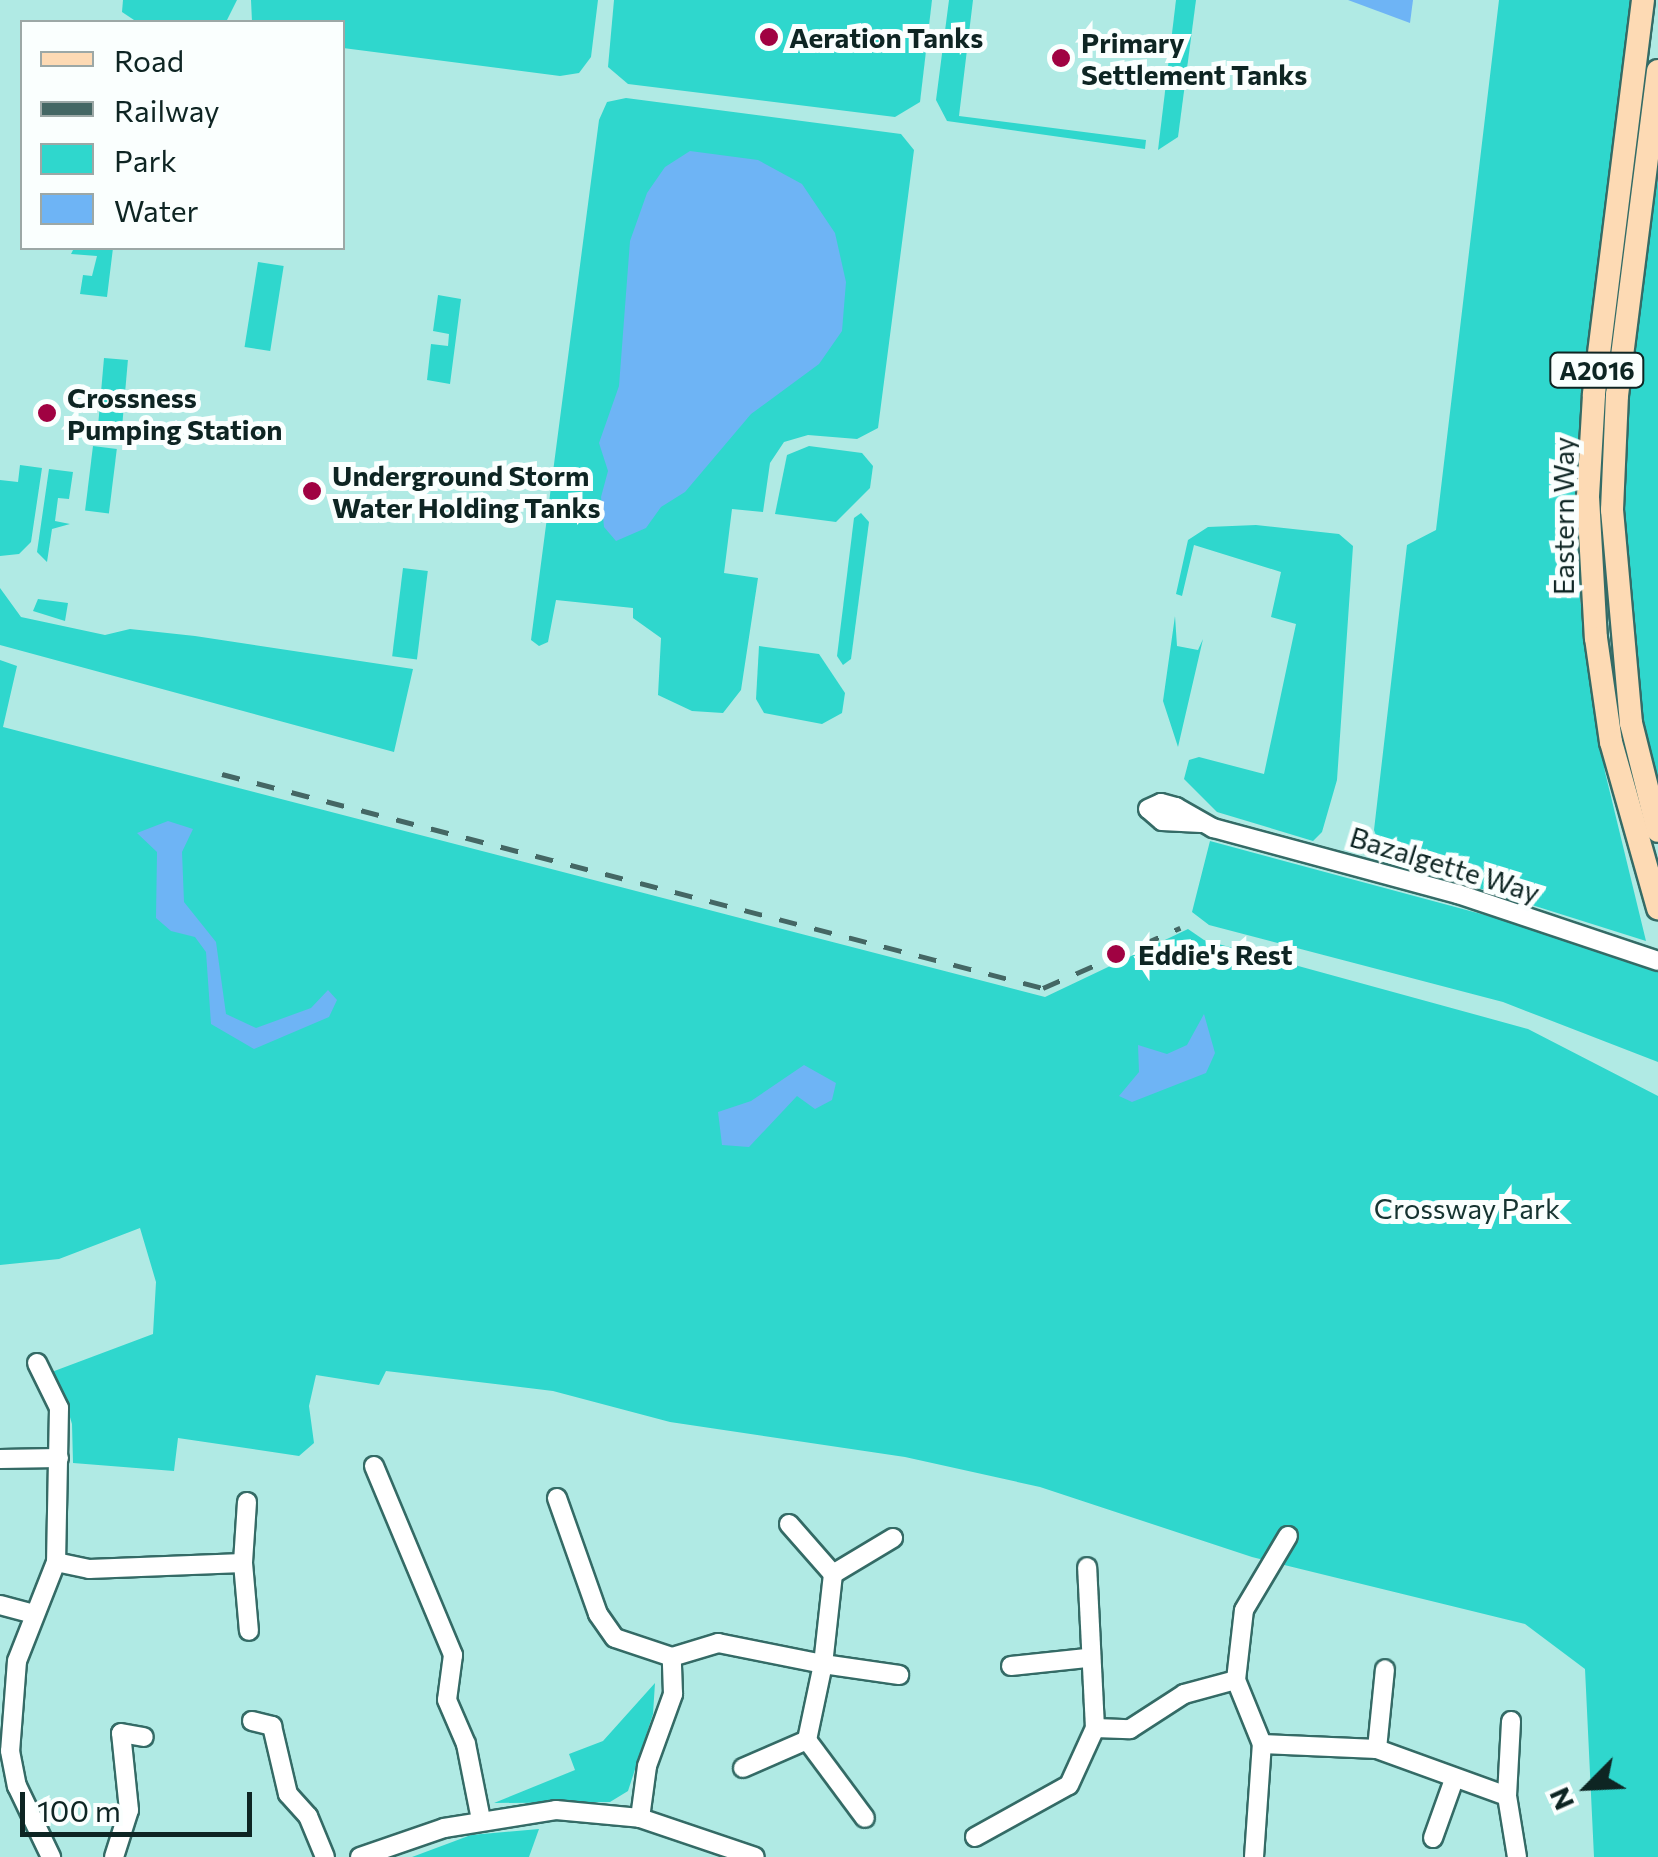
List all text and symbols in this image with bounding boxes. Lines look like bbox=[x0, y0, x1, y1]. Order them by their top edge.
legend bbox=[20, 20, 345, 250]
place label: Aeration Tanks bbox=[789, 20, 983, 54]
place label: Primary Settlement Tanks bbox=[1081, 25, 1307, 91]
marker: Aeration Tanks bbox=[758, 26, 780, 48]
text: Road bbox=[114, 41, 184, 78]
marker: Primary Settlement Tanks bbox=[1050, 47, 1072, 69]
text: Railway bbox=[114, 91, 220, 128]
text: Park bbox=[114, 141, 177, 178]
text: Water bbox=[114, 191, 199, 228]
road number: A2016 bbox=[1547, 350, 1647, 390]
place label: Crossness Pumping Station bbox=[67, 380, 283, 446]
marker: Crossness Pumping Station bbox=[36, 402, 58, 424]
street label: Eastern Way bbox=[1546, 437, 1580, 595]
place label: Underground Storm Water Holding Tanks bbox=[332, 458, 601, 524]
marker: Underground Storm Water Holding Tanks bbox=[301, 480, 323, 502]
street label: Bazalgette Way bbox=[1346, 819, 1544, 909]
place label: Eddie's Rest bbox=[1138, 937, 1293, 971]
marker: Eddie's Rest bbox=[1103, 941, 1129, 967]
park label: Crossway Park bbox=[1374, 1191, 1560, 1225]
north arrow bbox=[1538, 1737, 1638, 1837]
scale bar bbox=[25, 1772, 258, 1834]
text: N bbox=[1541, 1783, 1580, 1816]
text: 100 m bbox=[37, 1791, 121, 1828]

